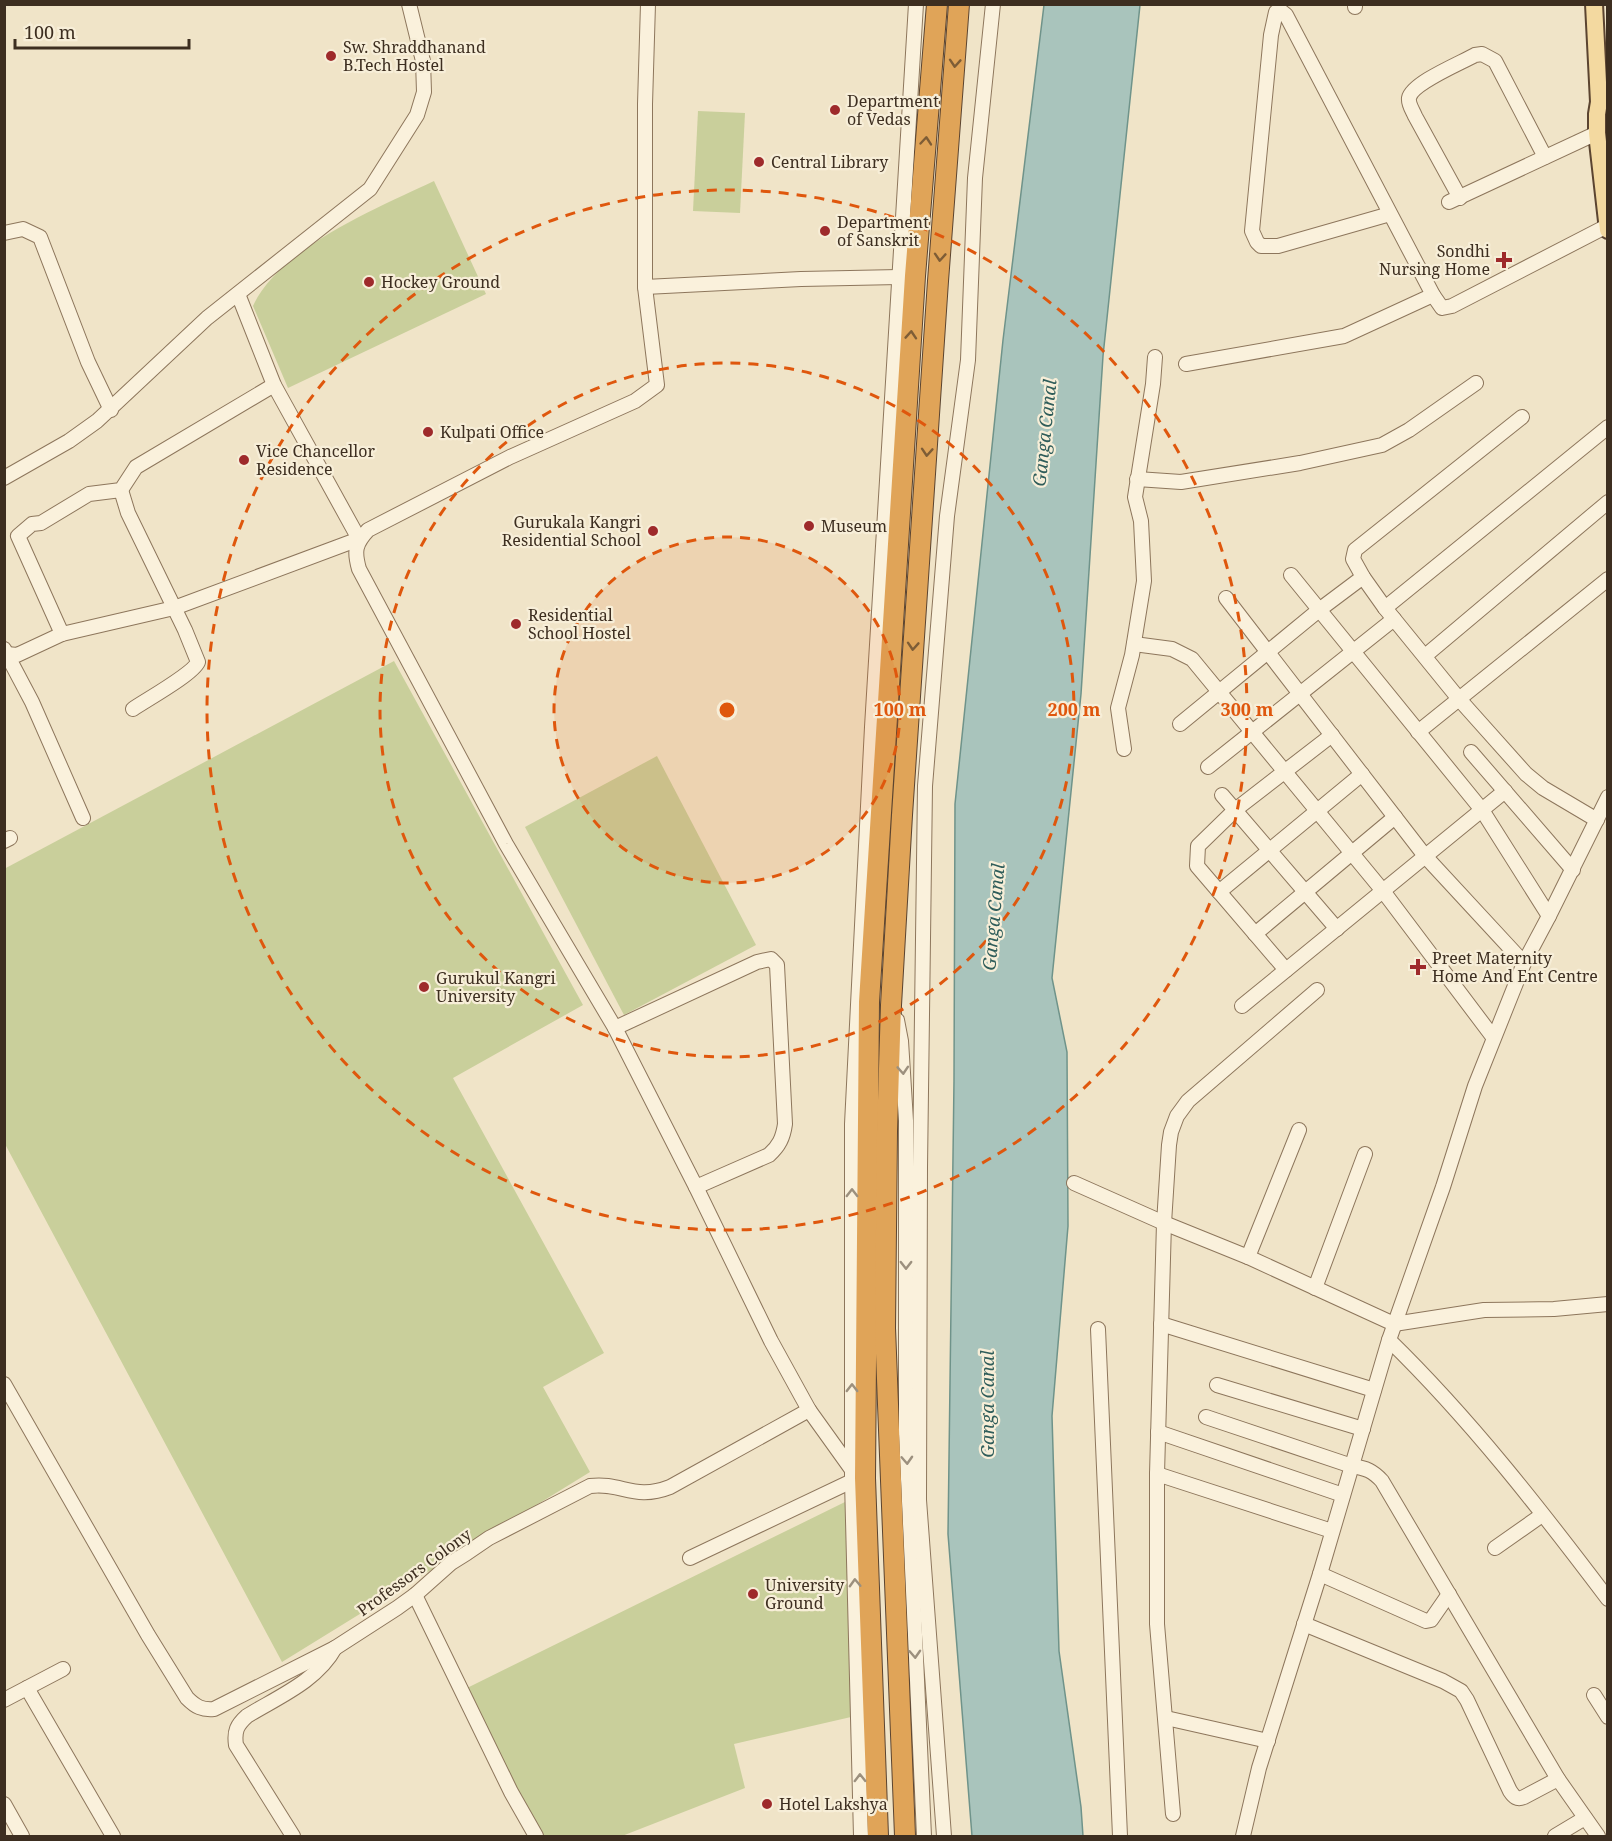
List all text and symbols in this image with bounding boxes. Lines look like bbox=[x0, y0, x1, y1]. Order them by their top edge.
scale bar bbox=[15, 12, 189, 50]
text: 100 m bbox=[24, 20, 76, 44]
place label: Sw. Shraddhanand B.Tech Hostel bbox=[343, 36, 486, 76]
marker: Sw. Shraddhanand B.Tech Hostel bbox=[324, 49, 338, 63]
one-way arrow bbox=[949, 58, 962, 67]
place label: Department of Vedas bbox=[847, 90, 939, 130]
marker: Department of Vedas bbox=[828, 103, 842, 117]
one-way arrow bbox=[919, 136, 932, 145]
place label: Central Library bbox=[771, 151, 889, 173]
marker: Central Library bbox=[752, 155, 766, 169]
place label: Department of Sanskrit bbox=[837, 211, 929, 251]
marker: Department of Sanskrit bbox=[818, 224, 832, 238]
place label: Sondhi Nursing Home bbox=[1379, 240, 1490, 280]
marker: Sondhi Nursing Home bbox=[1495, 251, 1513, 269]
one-way arrow bbox=[934, 253, 947, 262]
place label: Hockey Ground bbox=[381, 271, 500, 293]
marker: Hockey Ground bbox=[362, 275, 376, 289]
one-way arrow bbox=[904, 331, 917, 340]
water label: Ganga Canal bbox=[1026, 378, 1062, 488]
place label: Kulpati Office bbox=[440, 421, 544, 443]
marker: Kulpati Office bbox=[421, 425, 435, 439]
place label: Vice Chancellor Residence bbox=[256, 440, 375, 480]
one-way arrow bbox=[920, 447, 933, 456]
marker: Vice Chancellor Residence bbox=[237, 453, 251, 467]
place label: Gurukala Kangri Residential School bbox=[502, 511, 641, 551]
place label: Museum bbox=[821, 515, 887, 537]
marker: Museum bbox=[802, 519, 816, 533]
marker: Gurukala Kangri Residential School bbox=[646, 524, 660, 538]
place label: Residential School Hostel bbox=[528, 604, 631, 644]
marker: Residential School Hostel bbox=[509, 617, 523, 631]
one-way arrow bbox=[907, 642, 920, 651]
text: 100 m bbox=[874, 697, 927, 721]
text: 200 m bbox=[1048, 697, 1101, 721]
text: 300 m bbox=[1221, 697, 1274, 721]
centre of rings bbox=[717, 700, 737, 720]
water label: Ganga Canal bbox=[976, 862, 1010, 972]
place label: Preet Maternity Home And Ent Centre bbox=[1432, 947, 1598, 987]
marker: Preet Maternity Home And Ent Centre bbox=[1409, 958, 1427, 976]
place label: Gurukul Kangri University bbox=[436, 967, 556, 1007]
marker: Gurukul Kangri University bbox=[417, 980, 431, 994]
one-way arrow bbox=[896, 1065, 909, 1074]
one-way arrow bbox=[846, 1189, 858, 1198]
one-way arrow bbox=[900, 1260, 912, 1269]
water label: Ganga Canal bbox=[975, 1350, 999, 1458]
one-way arrow bbox=[846, 1384, 858, 1393]
one-way arrow bbox=[900, 1455, 913, 1464]
street label: Professors Colony bbox=[353, 1523, 476, 1621]
place label: University Ground bbox=[765, 1574, 845, 1614]
one-way arrow bbox=[848, 1579, 861, 1588]
marker: University Ground bbox=[746, 1587, 760, 1601]
one-way arrow bbox=[909, 1650, 922, 1659]
one-way arrow bbox=[854, 1774, 866, 1783]
place label: Hotel Lakshya bbox=[779, 1793, 888, 1815]
marker: Hotel Lakshya bbox=[760, 1797, 774, 1811]

